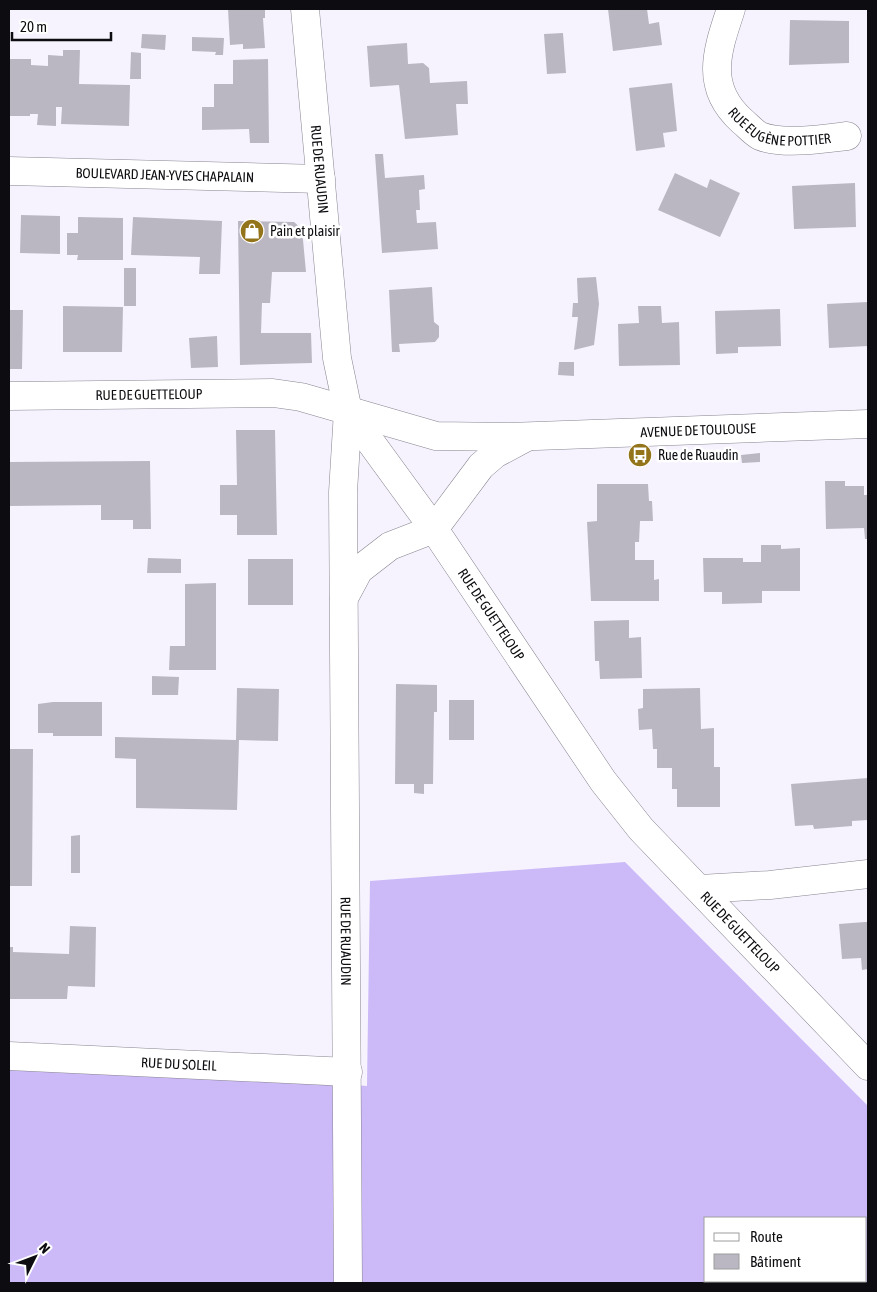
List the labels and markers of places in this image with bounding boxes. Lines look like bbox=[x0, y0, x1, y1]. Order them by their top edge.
shop icon: Pain et plaisir bbox=[239, 218, 265, 244]
place label: Pain et plaisir bbox=[270, 223, 341, 239]
bus stop icon: Rue de Ruaudin bbox=[627, 442, 653, 468]
place label: Rue de Ruaudin bbox=[658, 447, 739, 463]

